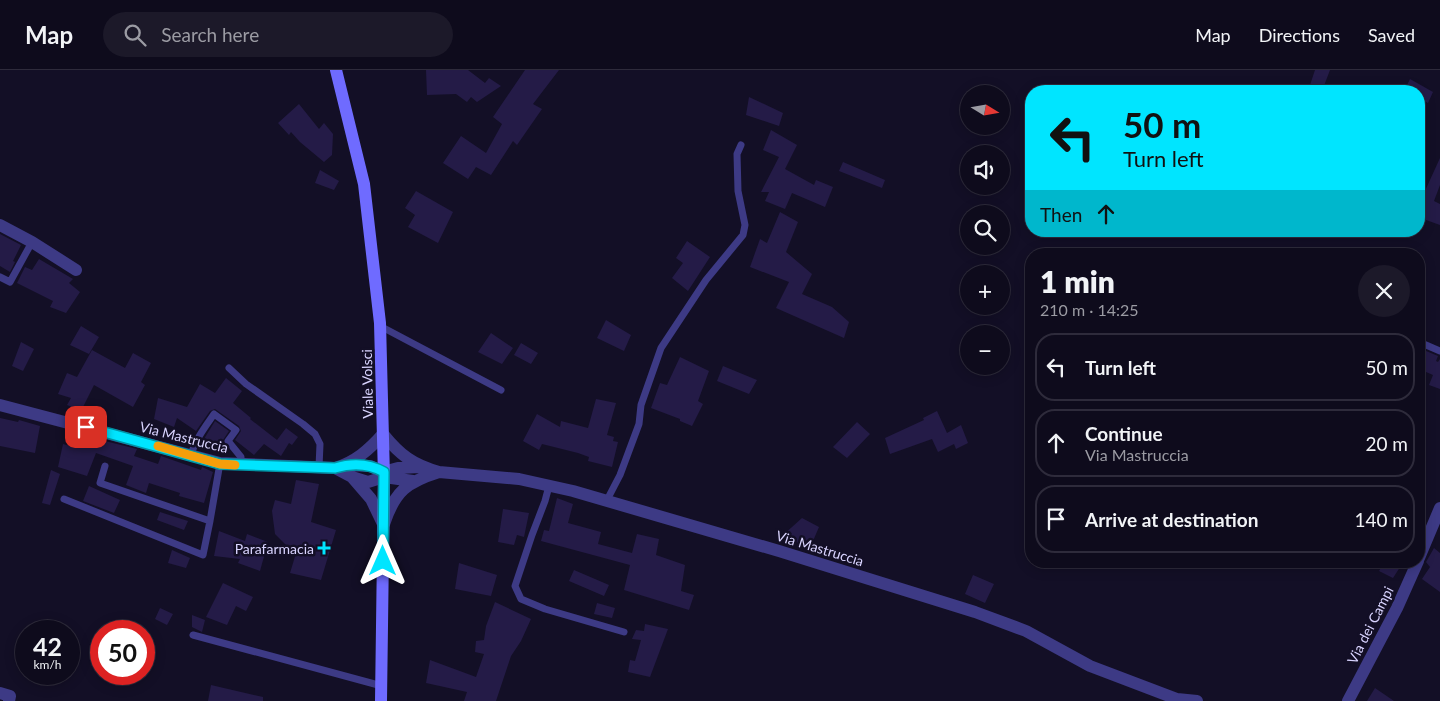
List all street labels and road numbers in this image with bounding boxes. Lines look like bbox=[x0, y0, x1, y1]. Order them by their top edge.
street label: Viale Volsci bbox=[358, 349, 376, 419]
street label: Via Mastruccia bbox=[138, 418, 230, 456]
street label: Via Mastruccia bbox=[774, 527, 866, 569]
street label: Via dei Campi bbox=[1343, 583, 1397, 667]

